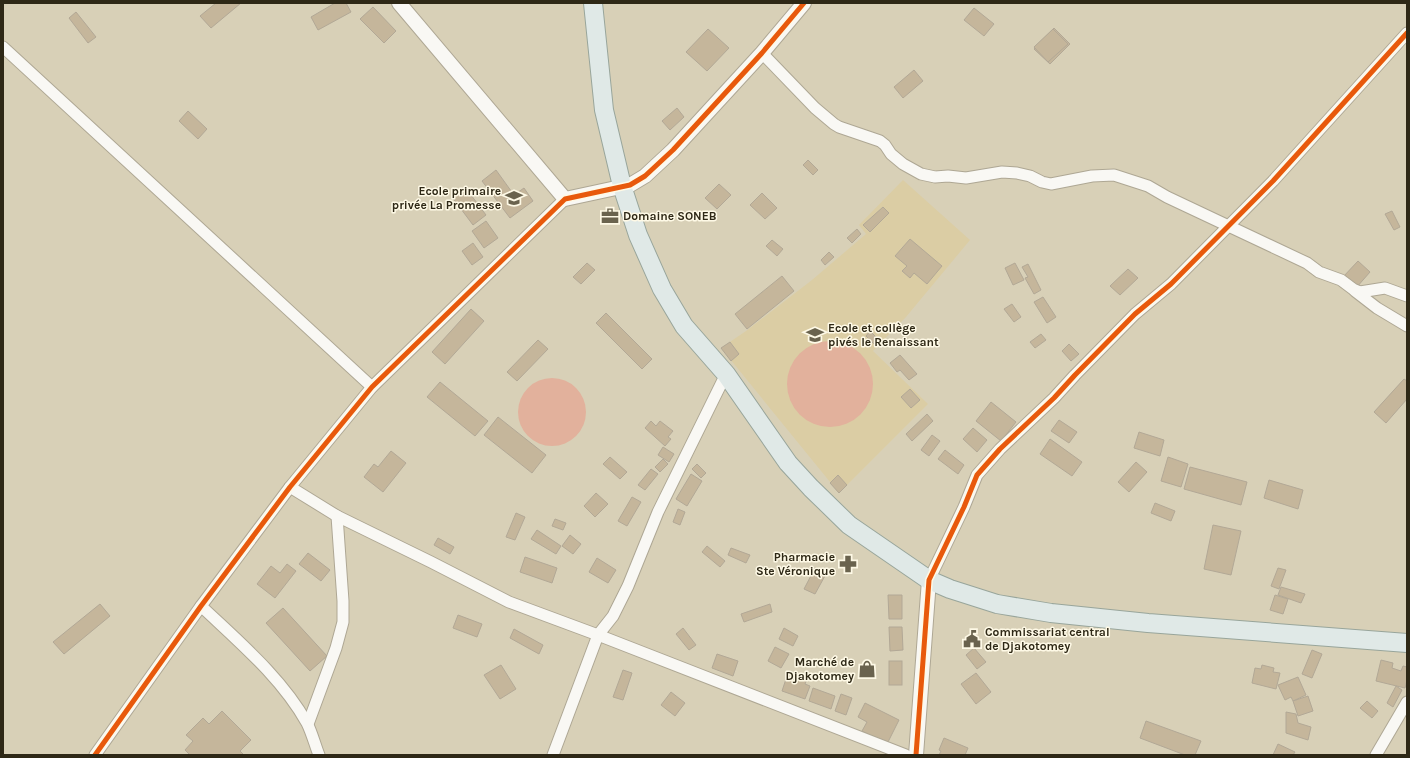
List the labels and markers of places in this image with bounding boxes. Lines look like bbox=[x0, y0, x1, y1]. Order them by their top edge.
place label: Ecole primaire privée La Promesse bbox=[392, 184, 501, 212]
school or university icon: Ecole primaire privée La Promesse bbox=[504, 188, 524, 208]
office icon: Domaine SONEB bbox=[600, 206, 620, 226]
place label: Domaine SONEB bbox=[623, 209, 717, 223]
place label: Ecole et collège pivés le Renaissant bbox=[828, 321, 939, 349]
school or university icon: Ecole et collège pivés le Renaissant bbox=[805, 325, 825, 345]
place label: Pharmacie Ste Véronique bbox=[756, 550, 835, 578]
pharmacy icon: Pharmacie Ste Véronique bbox=[838, 554, 858, 574]
place label: Commissariat central de Djakotomey bbox=[985, 625, 1110, 653]
public building icon: Commissariat central de Djakotomey bbox=[962, 629, 982, 649]
place label: Marché de Djakotomey bbox=[786, 655, 854, 683]
shop icon: Marché de Djakotomey bbox=[857, 659, 877, 679]

